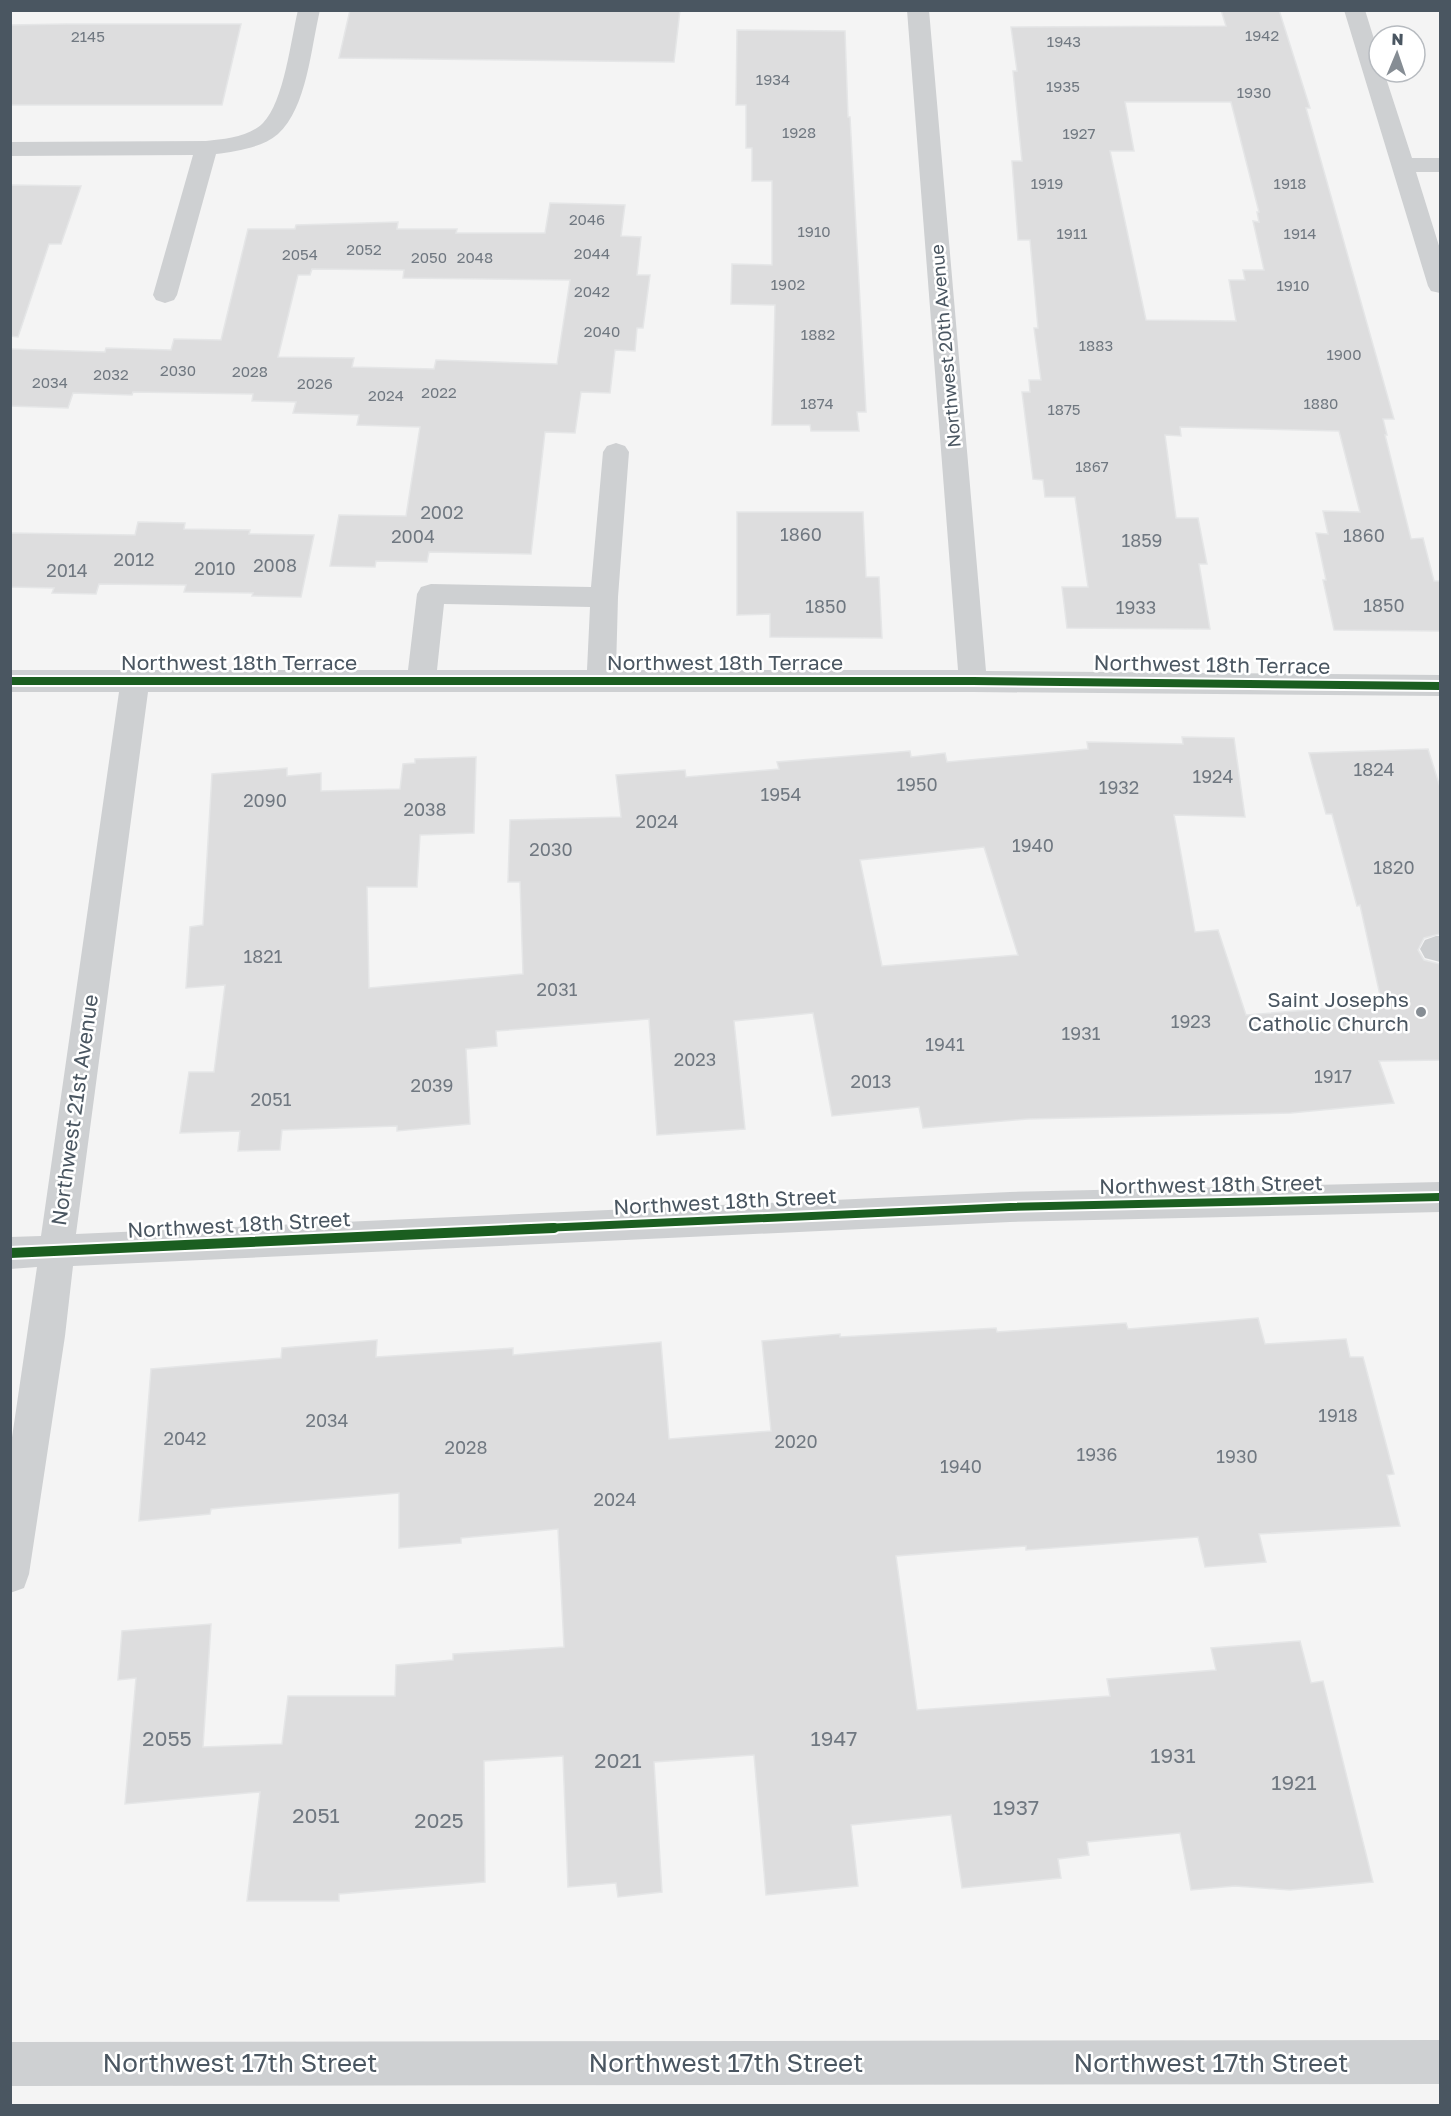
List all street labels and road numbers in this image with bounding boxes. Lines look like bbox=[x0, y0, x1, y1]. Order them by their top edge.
street label: Northwest 20th Avenue bbox=[925, 244, 965, 449]
street label: Northwest 18th Terrace bbox=[121, 649, 357, 675]
street label: Northwest 18th Terrace bbox=[607, 649, 843, 675]
street label: Northwest 18th Terrace bbox=[1094, 649, 1331, 679]
street label: Northwest 21st Avenue bbox=[45, 993, 103, 1227]
street label: Northwest 18th Street bbox=[1099, 1169, 1323, 1199]
street label: Northwest 18th Street bbox=[613, 1182, 837, 1220]
street label: Northwest 18th Street bbox=[127, 1205, 351, 1243]
street label: Northwest 17th Street bbox=[103, 2047, 377, 2078]
street label: Northwest 17th Street bbox=[589, 2047, 863, 2078]
street label: Northwest 17th Street bbox=[1074, 2047, 1348, 2078]

